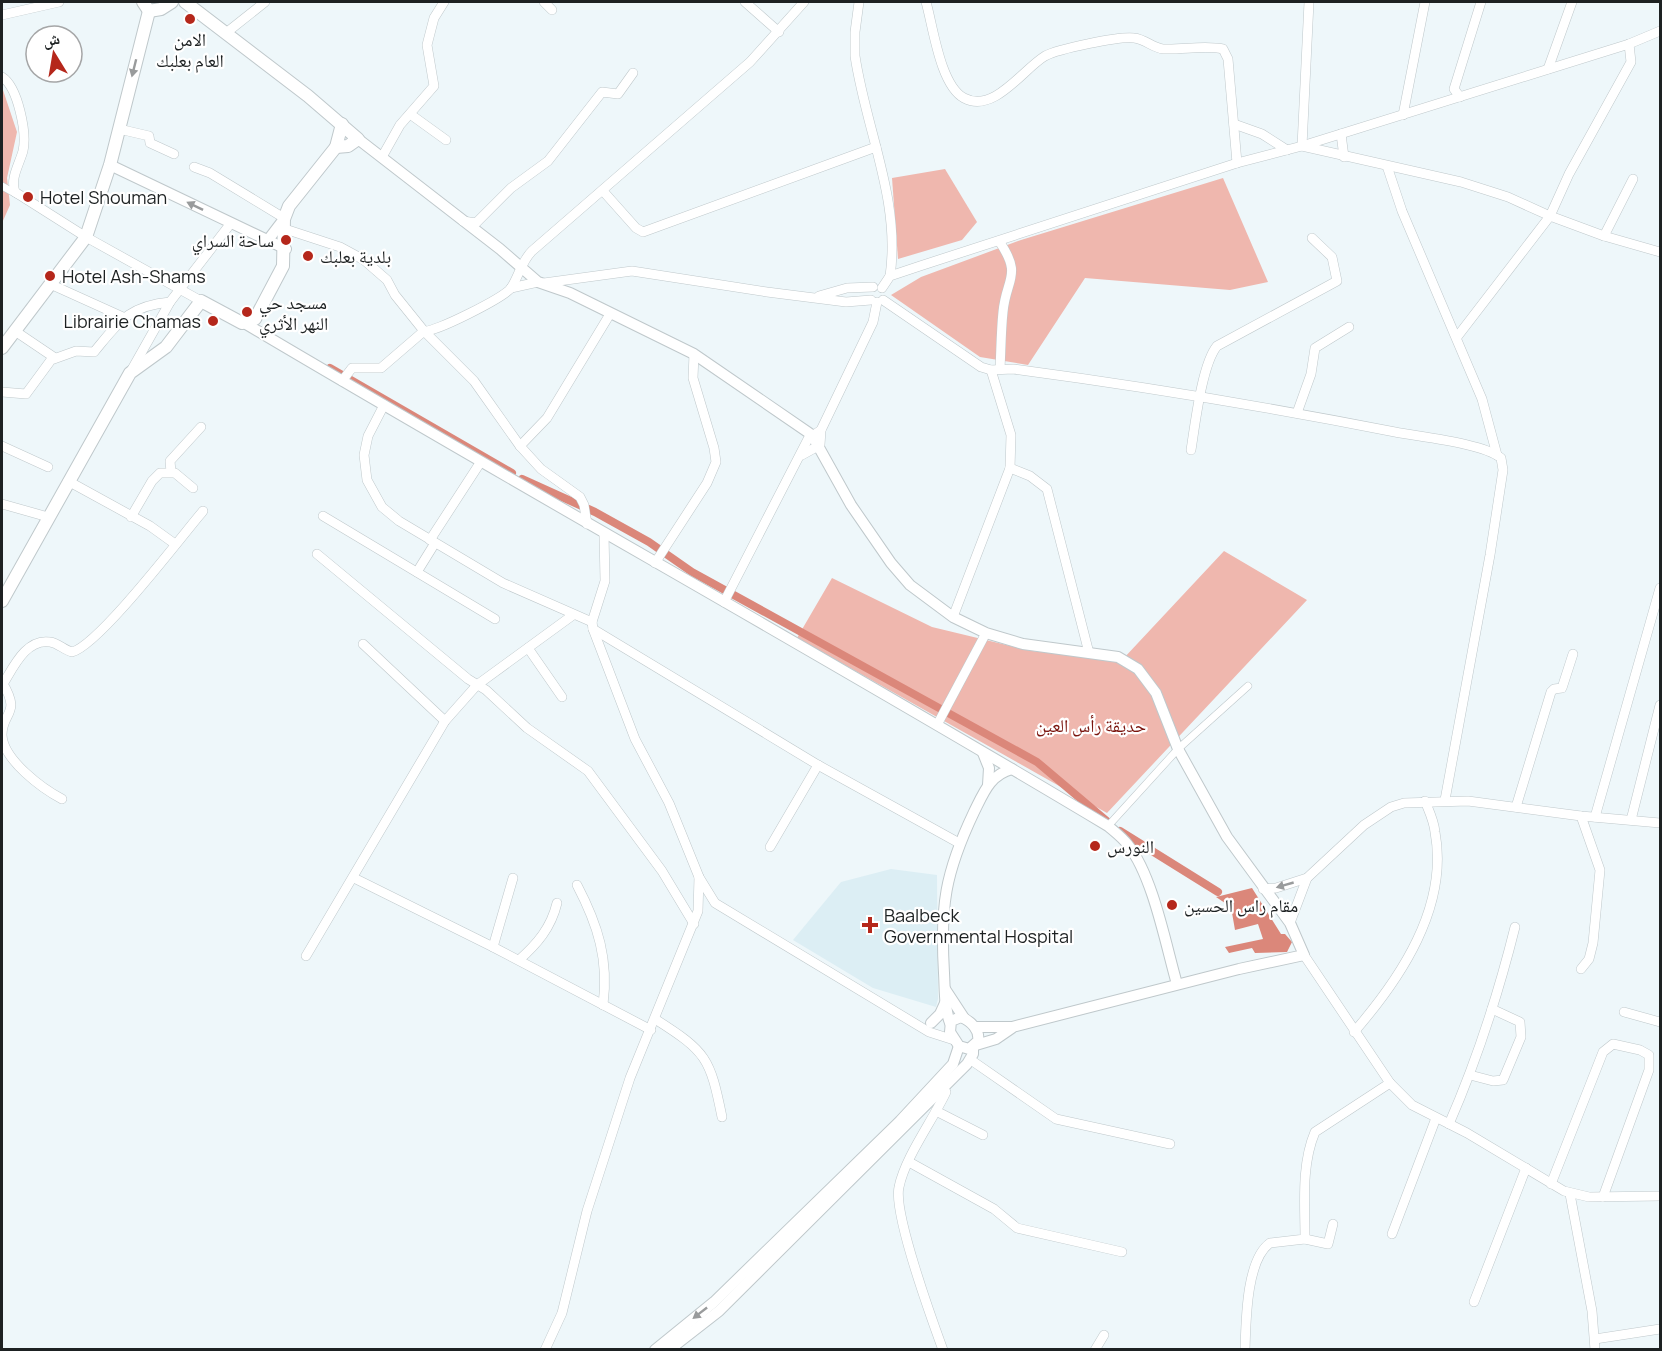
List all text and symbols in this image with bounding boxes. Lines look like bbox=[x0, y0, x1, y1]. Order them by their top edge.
marker: الامن العام بعلبك bbox=[183, 12, 197, 26]
north arrow bbox=[24, 24, 84, 84]
text: ش bbox=[41, 27, 62, 52]
place label: الامن العام بعلبك bbox=[156, 27, 224, 73]
one-way arrow bbox=[129, 59, 139, 77]
place label: Hotel Shouman bbox=[40, 185, 167, 209]
marker: Hotel Shouman bbox=[21, 190, 35, 204]
one-way arrow bbox=[187, 201, 204, 210]
place label: ساحة السراي bbox=[192, 228, 274, 256]
marker: ساحة السراي bbox=[279, 233, 293, 247]
place label: بلدية بعلبك bbox=[320, 244, 391, 268]
marker: بلدية بعلبك bbox=[301, 249, 315, 263]
place label: Hotel Ash-Shams bbox=[62, 264, 206, 288]
marker: Hotel Ash-Shams bbox=[43, 269, 57, 283]
place label: مسجد حي النهر الأثري bbox=[259, 290, 328, 339]
marker: مسجد حي النهر الأثري bbox=[240, 305, 254, 319]
place label: Librairie Chamas bbox=[64, 309, 201, 333]
marker: Librairie Chamas bbox=[206, 314, 220, 328]
park label: حديقة رأس العين bbox=[1036, 713, 1146, 737]
place label: النورس bbox=[1107, 834, 1154, 858]
marker: النورس bbox=[1088, 839, 1102, 853]
one-way arrow bbox=[1276, 881, 1294, 890]
place label: مقام راس الحسين bbox=[1184, 893, 1298, 918]
marker: مقام راس الحسين bbox=[1165, 898, 1179, 912]
place label: Baalbeck Governmental Hospital bbox=[884, 903, 1073, 948]
marker: Baalbeck Governmental Hospital bbox=[861, 916, 879, 934]
one-way arrow bbox=[693, 1306, 708, 1318]

